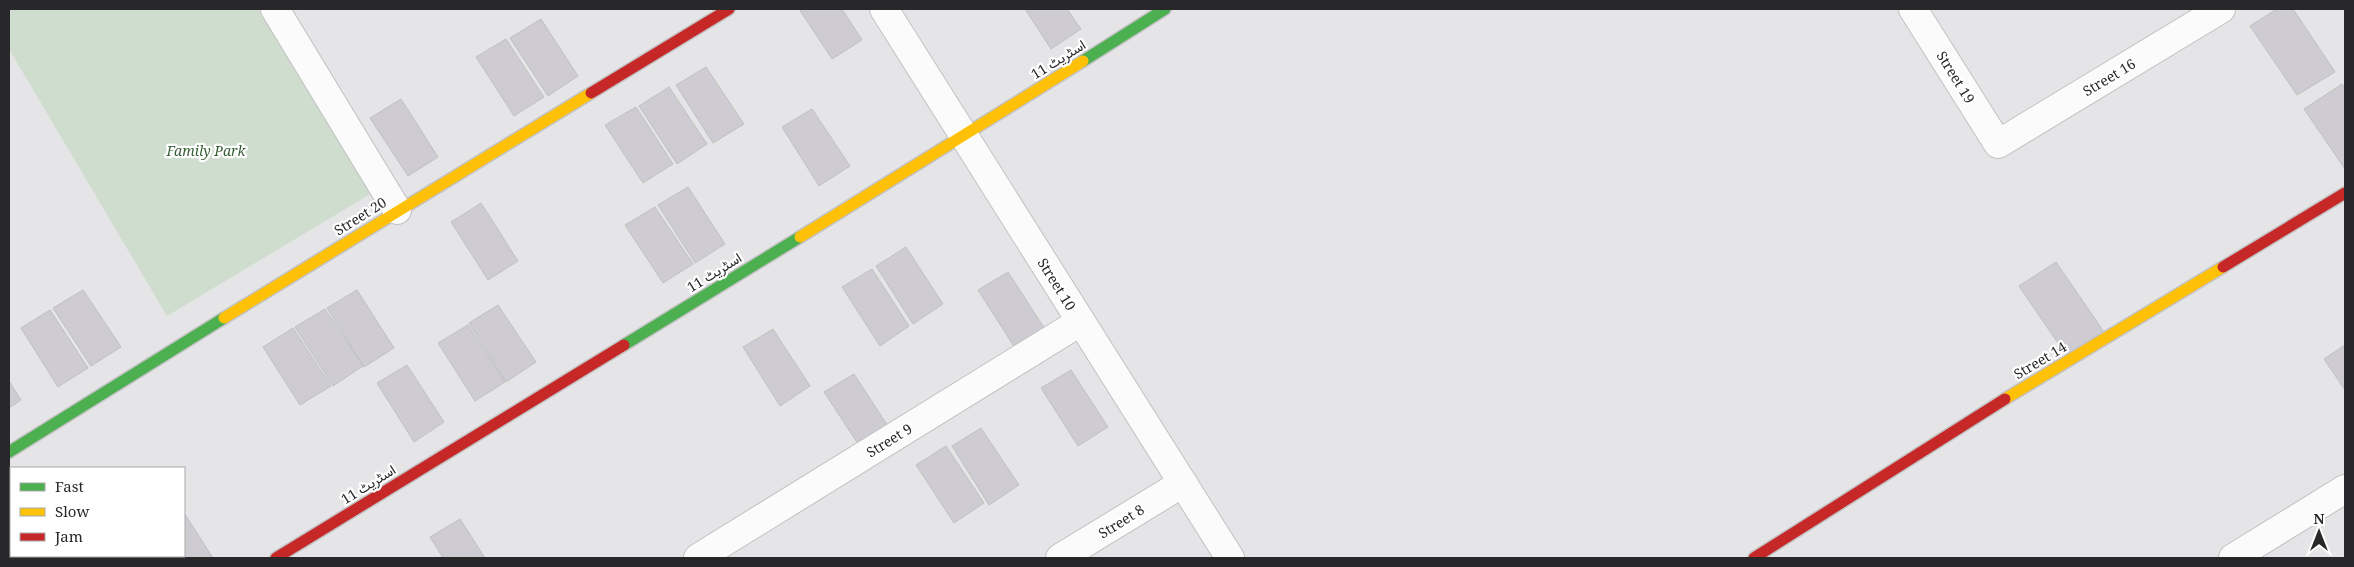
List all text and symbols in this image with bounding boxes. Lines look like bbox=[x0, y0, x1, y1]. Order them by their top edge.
street label: اسٹریٹ 11 bbox=[1027, 35, 1089, 83]
street label: Street 19 bbox=[1932, 47, 1980, 107]
street label: Street 16 bbox=[2079, 54, 2139, 100]
park label: Family Park bbox=[165, 141, 247, 160]
street label: Street 20 bbox=[330, 192, 390, 240]
street label: اسٹریٹ 11 bbox=[683, 248, 745, 296]
street label: Street 10 bbox=[1033, 254, 1081, 314]
street label: Street 14 bbox=[2010, 337, 2070, 383]
street label: Street 9 bbox=[863, 419, 915, 461]
street label: اسٹریٹ 11 bbox=[337, 460, 399, 508]
legend bbox=[10, 467, 185, 557]
text: Fast bbox=[55, 476, 84, 496]
street label: Street 8 bbox=[1095, 499, 1148, 542]
text: Slow bbox=[55, 501, 89, 521]
north arrow bbox=[2294, 507, 2344, 557]
text: N bbox=[2313, 509, 2325, 528]
text: Jam bbox=[54, 526, 83, 546]

